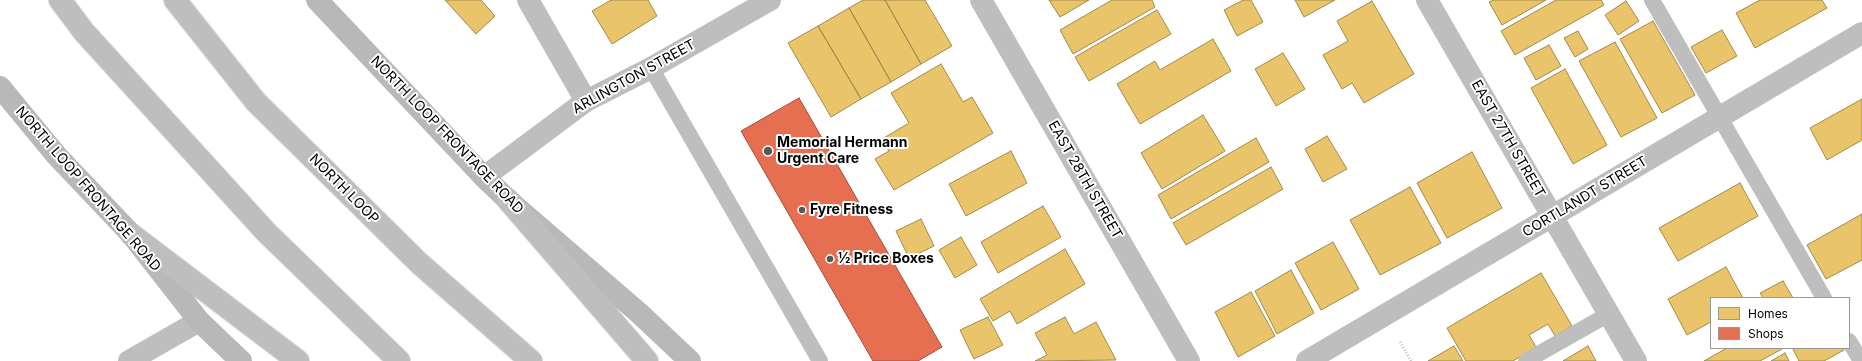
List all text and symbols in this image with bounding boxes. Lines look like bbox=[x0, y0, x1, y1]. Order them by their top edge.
street label: ARLINGTON STREET bbox=[570, 36, 698, 118]
street label: NORTH LOOP FRONTAGE ROAD bbox=[367, 53, 527, 217]
street label: EAST 27TH STREET bbox=[1468, 77, 1548, 201]
street label: NORTH LOOP FRONTAGE ROAD bbox=[12, 103, 164, 275]
street label: EAST 28TH STREET bbox=[1044, 118, 1126, 242]
place label: Memorial Hermann Urgent Care bbox=[777, 135, 908, 168]
marker: Memorial Hermann Urgent Care bbox=[762, 145, 774, 157]
street label: NORTH LOOP bbox=[306, 151, 382, 227]
street label: CORTLANDT STREET bbox=[1520, 153, 1650, 241]
place label: Fyre Fitness bbox=[810, 202, 893, 218]
marker: Fyre Fitness bbox=[797, 205, 807, 215]
place label: ½ Price Boxes bbox=[838, 251, 934, 267]
marker: ½ Price Boxes bbox=[825, 254, 835, 264]
legend bbox=[1710, 297, 1850, 349]
text: Homes bbox=[1748, 306, 1788, 321]
text: Shops bbox=[1748, 326, 1784, 341]

